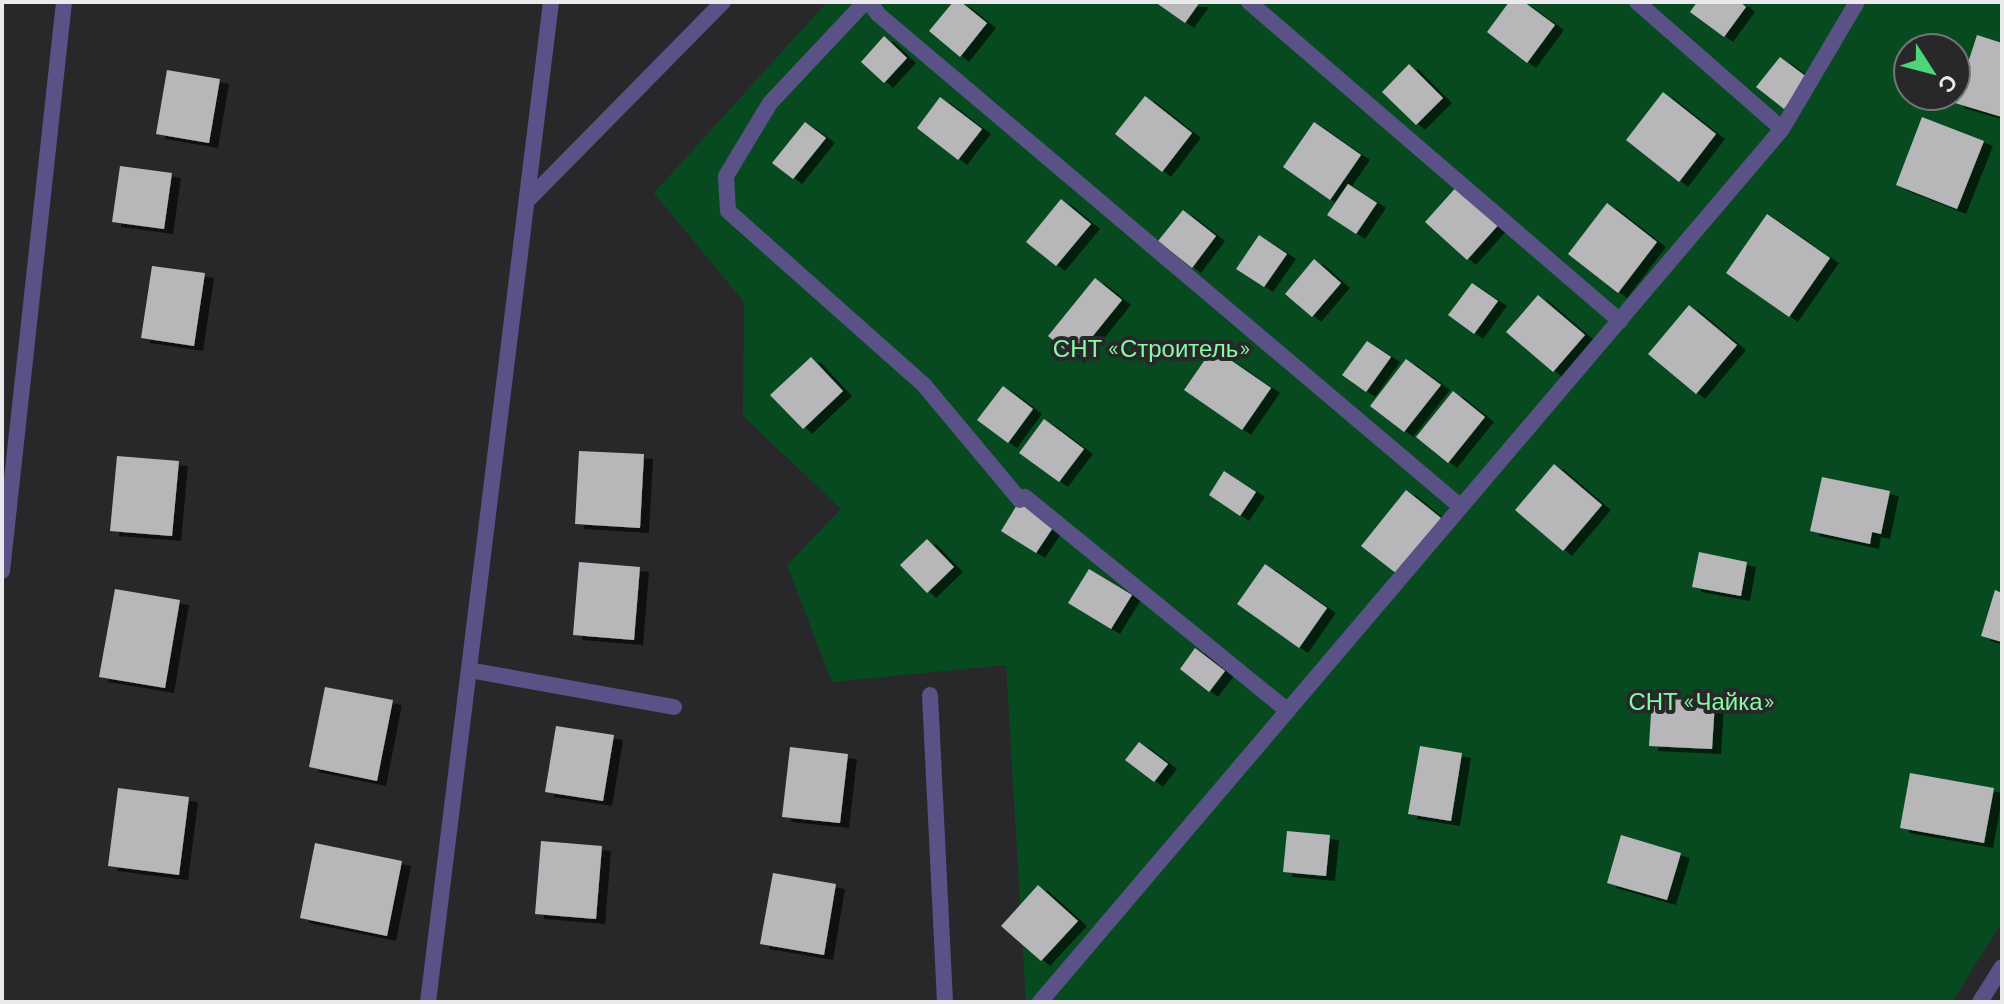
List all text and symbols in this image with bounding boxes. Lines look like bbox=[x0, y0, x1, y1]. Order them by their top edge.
north arrow bbox=[1892, 32, 1972, 112]
text: С bbox=[1934, 70, 1964, 99]
park label: СНТ «Строитель» bbox=[1053, 333, 1251, 362]
park label: СНТ «Чайка» bbox=[1628, 686, 1776, 715]

